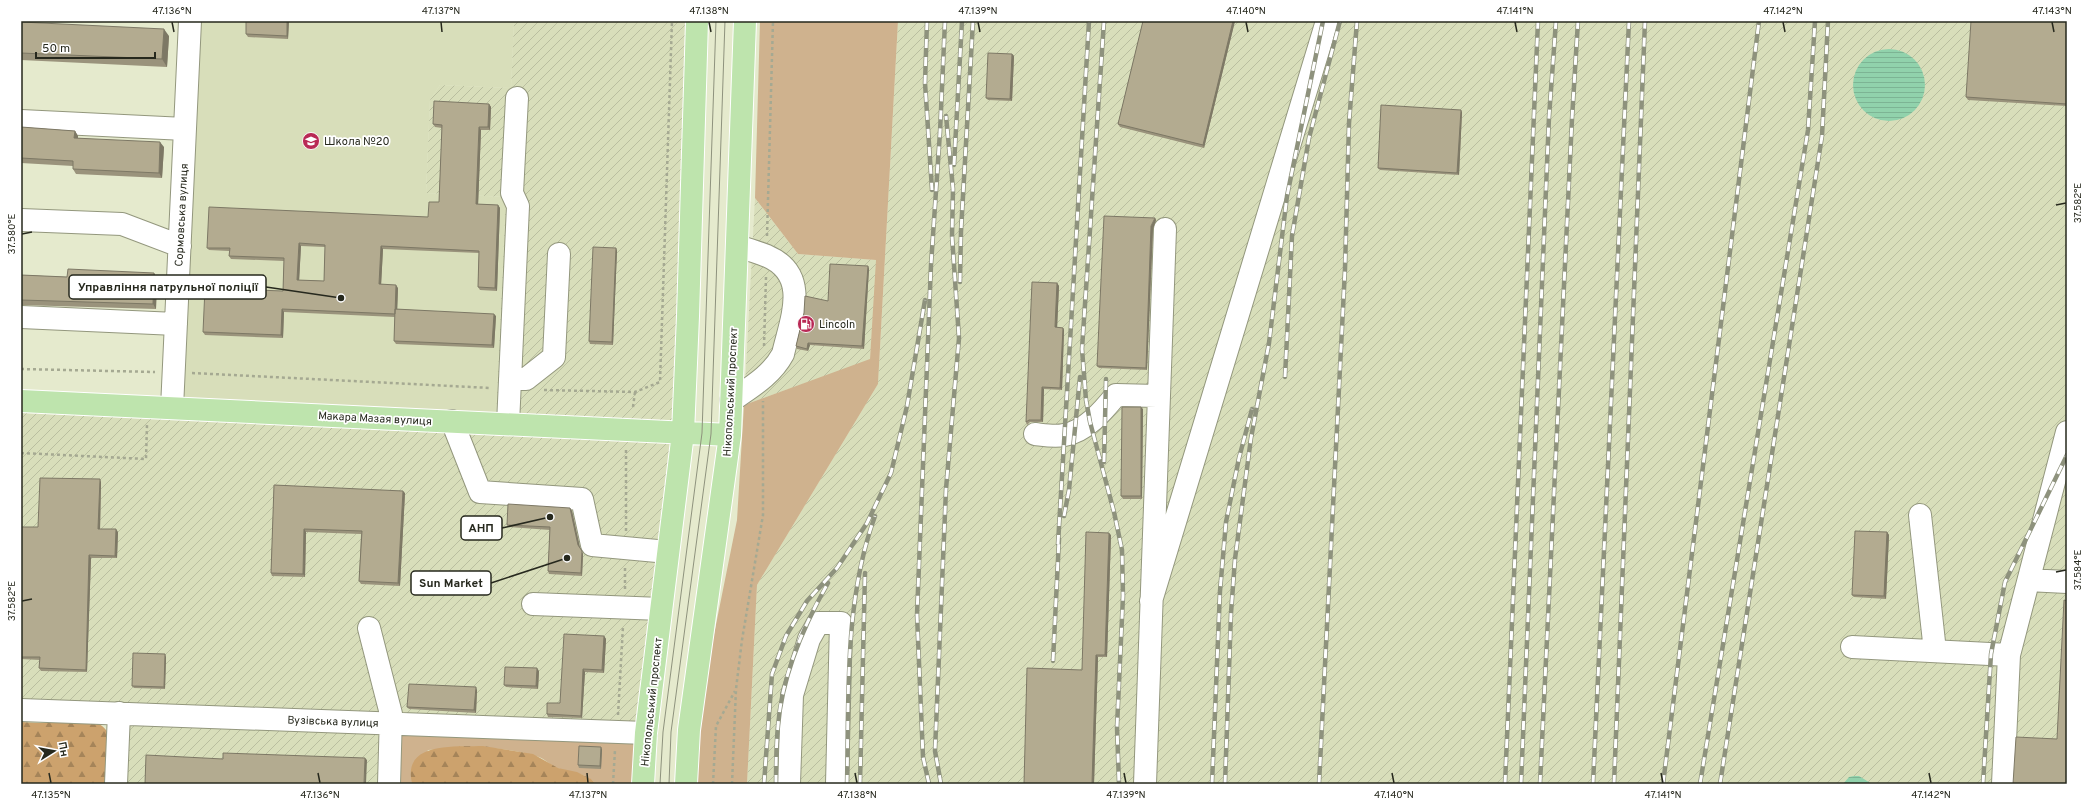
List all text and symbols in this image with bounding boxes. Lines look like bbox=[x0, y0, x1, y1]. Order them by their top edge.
text: 47.136°N bbox=[152, 5, 192, 18]
text: 47.137°N bbox=[422, 5, 460, 18]
text: 47.138°N bbox=[689, 5, 729, 18]
text: 47.139°N bbox=[958, 5, 998, 18]
text: 47.140°N bbox=[1226, 5, 1266, 18]
text: 47.141°N bbox=[1496, 5, 1534, 18]
text: 47.142°N bbox=[1763, 5, 1803, 18]
text: 47.143°N bbox=[2032, 5, 2072, 18]
scale bar bbox=[36, 34, 155, 60]
text: 50 m bbox=[42, 41, 70, 57]
school or university icon: Школа №20 bbox=[301, 131, 321, 151]
place label: Школа №20 bbox=[324, 135, 390, 149]
street label: Сормовська вулиця bbox=[172, 163, 192, 267]
text: 37.582°E bbox=[2072, 183, 2085, 223]
text: 37.580°E bbox=[6, 213, 19, 255]
callout: Управління патрульної поліції bbox=[69, 275, 266, 299]
text: Управління патрульної поліції bbox=[78, 280, 259, 296]
fuel station icon: Lincoln bbox=[796, 314, 816, 334]
place label: Lincoln bbox=[819, 318, 855, 332]
street label: Нікопольський проспект bbox=[721, 327, 741, 457]
street label: Макара Мазая вулиця bbox=[318, 409, 432, 429]
callout: АНП bbox=[461, 516, 502, 540]
text: АНП bbox=[468, 521, 494, 537]
text: 37.584°E bbox=[2072, 549, 2085, 591]
callout: Sun Market bbox=[411, 571, 491, 595]
text: Sun Market bbox=[419, 576, 483, 592]
text: 37.582°E bbox=[6, 581, 19, 621]
street label: Нікопольський проспект bbox=[638, 637, 666, 767]
street label: Вузівська вулиця bbox=[287, 713, 379, 731]
north arrow bbox=[34, 731, 74, 771]
text: Пн bbox=[55, 741, 71, 758]
text: 47.135°N bbox=[31, 789, 71, 802]
text: 47.136°N bbox=[300, 789, 340, 802]
text: 47.137°N bbox=[569, 789, 607, 802]
text: 47.138°N bbox=[837, 789, 877, 802]
text: 47.139°N bbox=[1106, 789, 1146, 802]
text: 47.140°N bbox=[1374, 789, 1414, 802]
text: 47.141°N bbox=[1644, 789, 1682, 802]
text: 47.142°N bbox=[1911, 789, 1951, 802]

